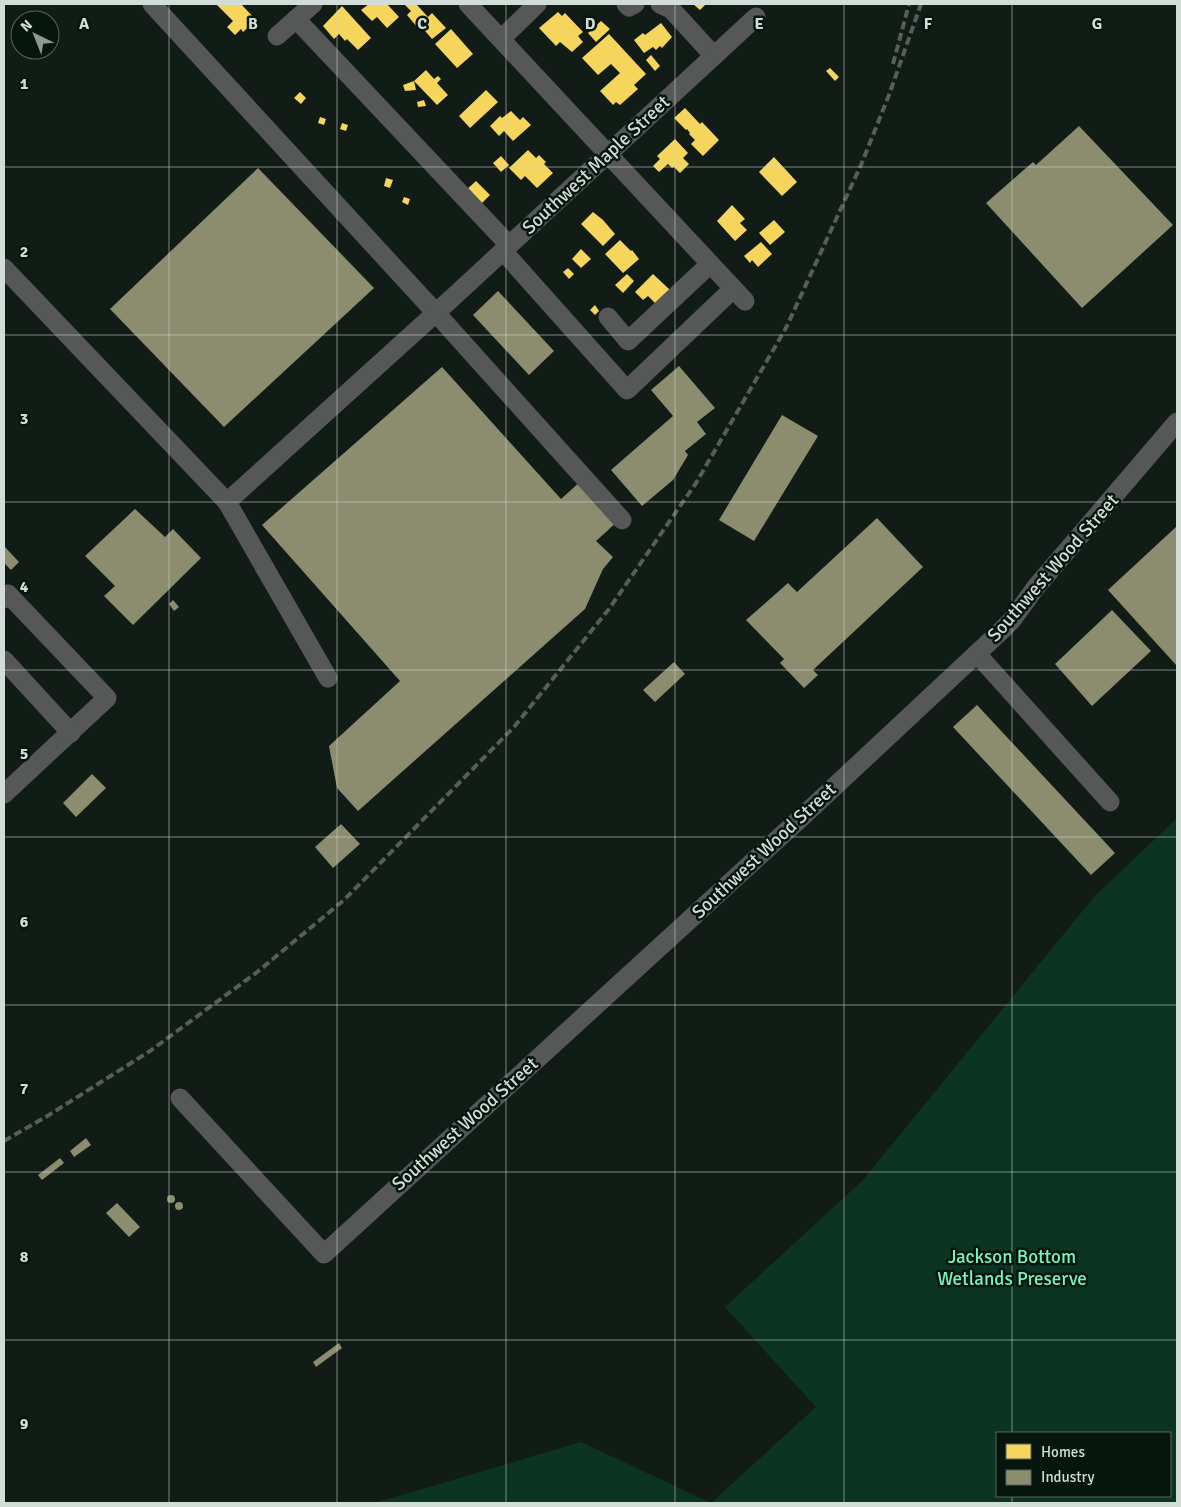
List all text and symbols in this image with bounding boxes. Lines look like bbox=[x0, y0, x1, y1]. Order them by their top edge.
north arrow bbox=[10, 10, 60, 60]
text: A bbox=[79, 14, 90, 34]
text: B bbox=[248, 14, 258, 34]
text: C bbox=[417, 14, 427, 34]
text: D bbox=[585, 14, 596, 34]
text: E bbox=[754, 14, 764, 34]
text: F bbox=[924, 14, 933, 34]
text: G bbox=[1092, 14, 1102, 34]
text: N bbox=[17, 16, 36, 35]
text: 1 bbox=[20, 74, 29, 94]
street label: Southwest Maple Street bbox=[517, 90, 675, 240]
text: 2 bbox=[20, 242, 28, 262]
text: 3 bbox=[20, 409, 28, 429]
street label: Southwest Wood Street bbox=[982, 489, 1124, 647]
text: 4 bbox=[20, 577, 29, 597]
text: 5 bbox=[20, 744, 28, 764]
street label: Southwest Wood Street bbox=[687, 778, 841, 924]
text: 6 bbox=[20, 912, 29, 932]
street label: Southwest Wood Street bbox=[387, 1052, 543, 1196]
text: 7 bbox=[20, 1079, 29, 1099]
park label: Jackson Bottom Wetlands Preserve bbox=[937, 1245, 1087, 1291]
text: 8 bbox=[20, 1247, 29, 1267]
text: 9 bbox=[20, 1414, 29, 1434]
legend bbox=[996, 1432, 1171, 1497]
text: Homes bbox=[1041, 1443, 1085, 1461]
text: Industry bbox=[1041, 1468, 1094, 1486]

